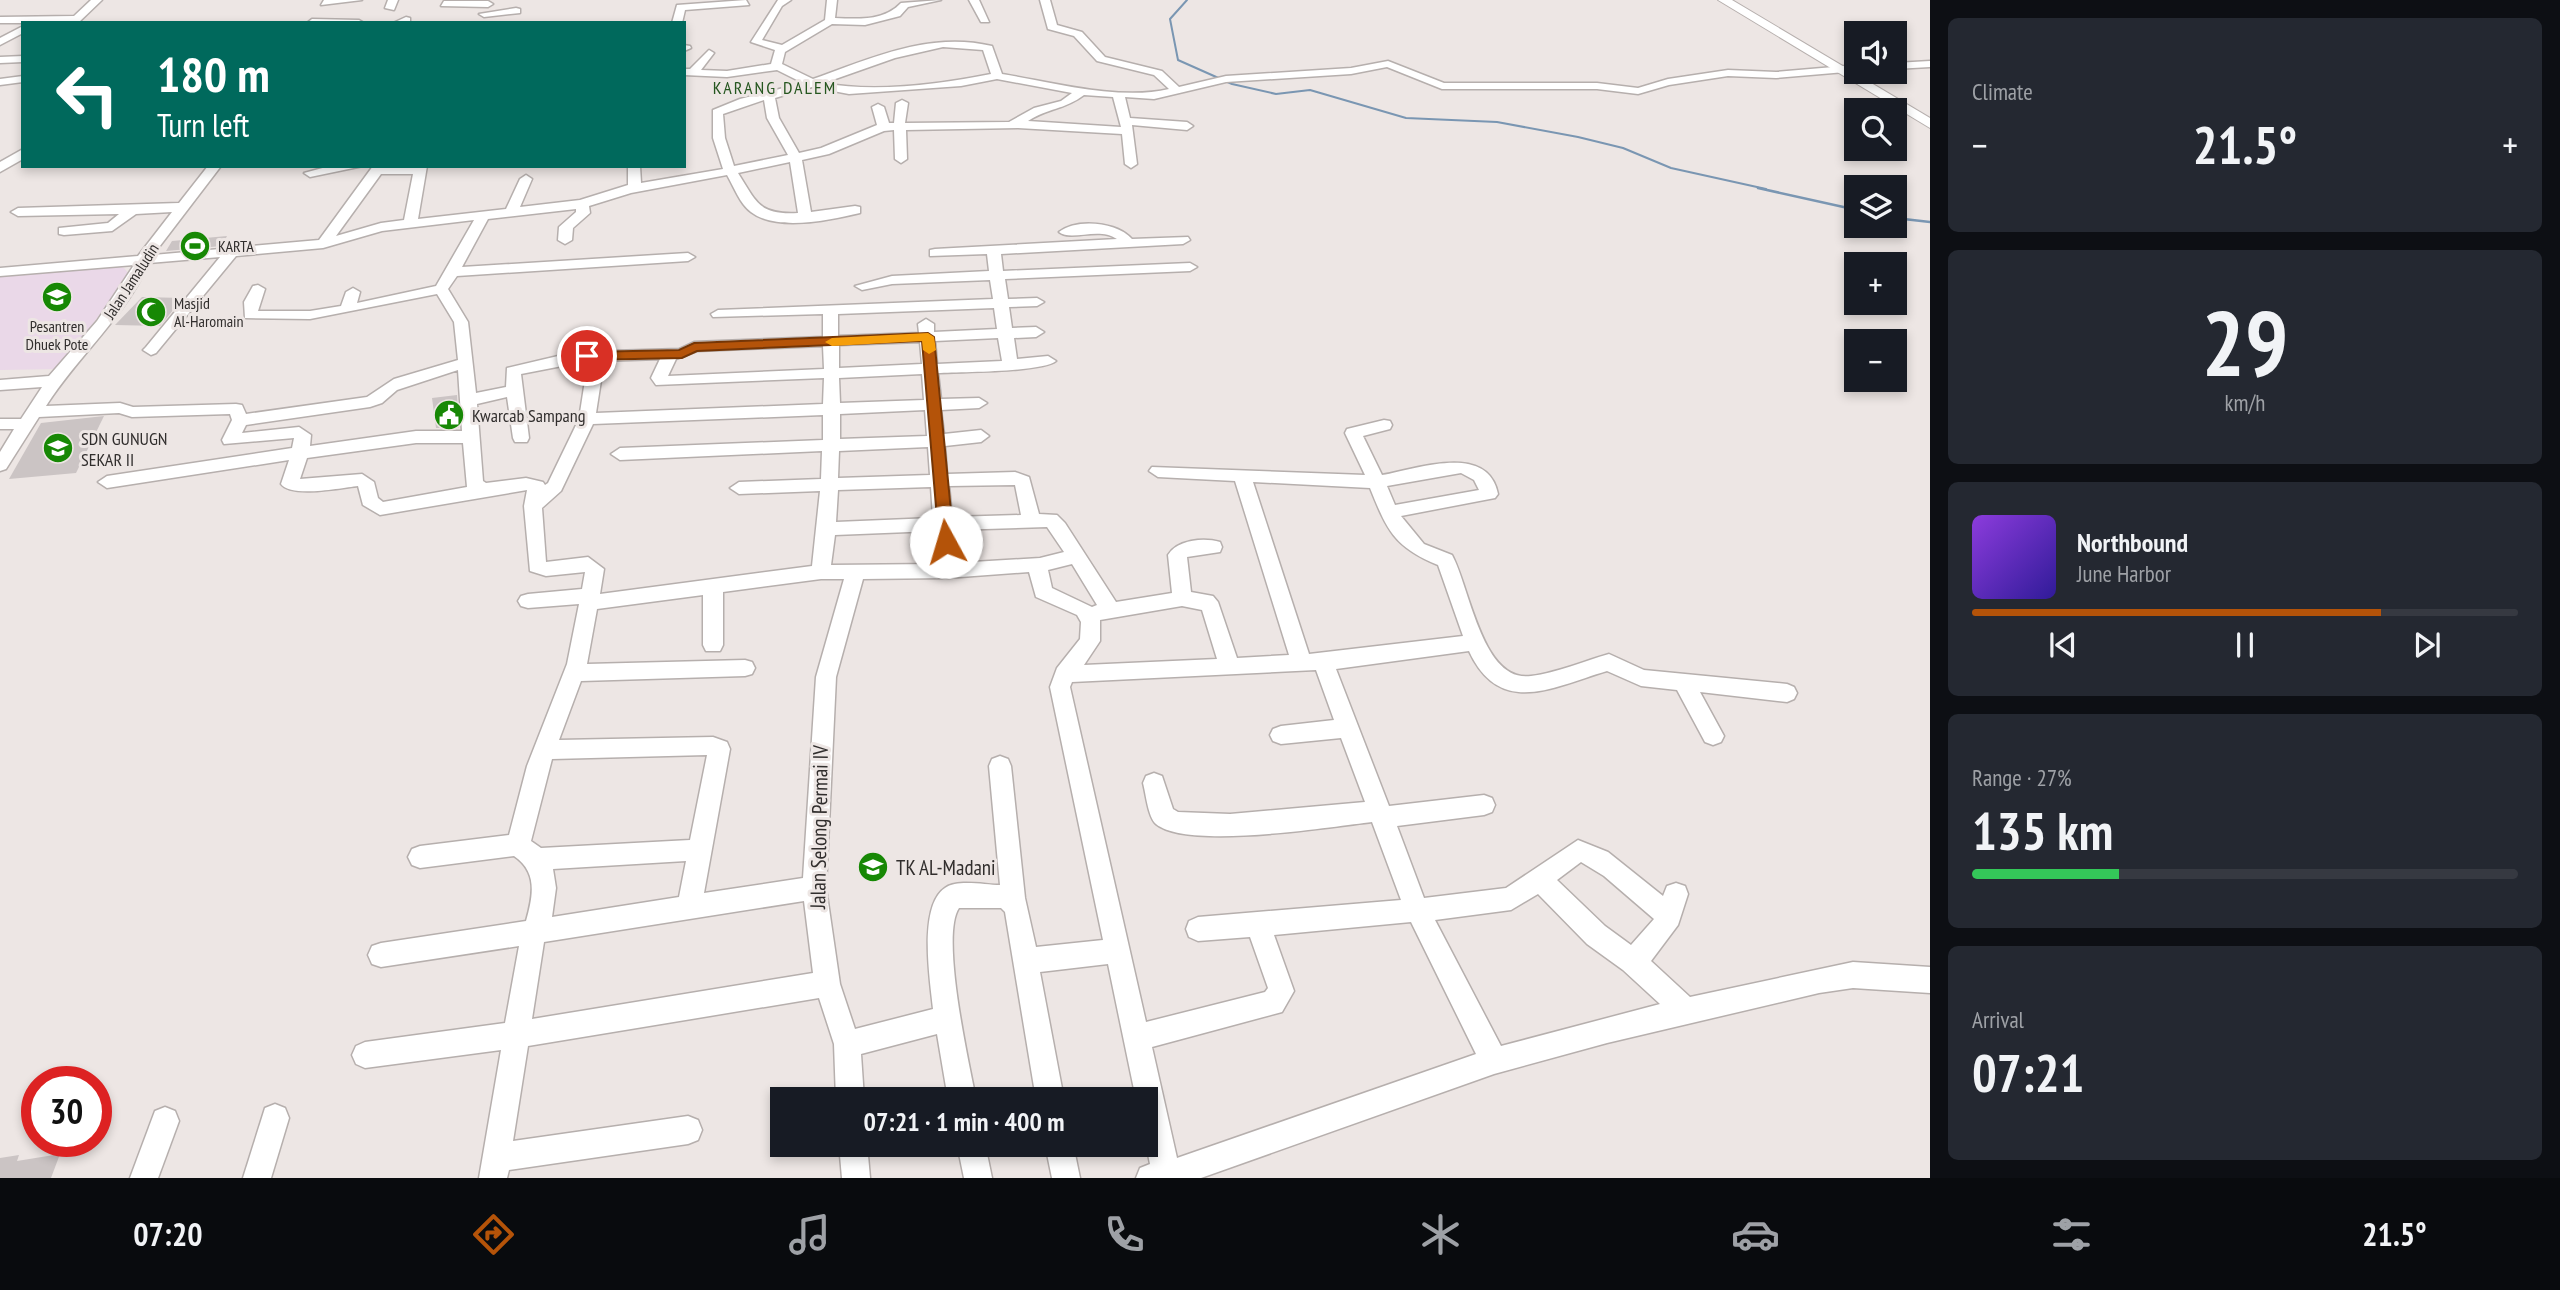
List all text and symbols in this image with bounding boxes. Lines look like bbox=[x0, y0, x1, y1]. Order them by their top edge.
map controls bbox=[1844, 21, 1907, 392]
button: sound bbox=[1844, 21, 1907, 84]
text: 180 m bbox=[157, 42, 270, 106]
icon: left bbox=[42, 49, 133, 140]
district label: KARANG DALEM bbox=[713, 76, 837, 99]
text: Climate bbox=[1972, 77, 2033, 106]
button: search bbox=[1844, 98, 1907, 161]
text: Turn left bbox=[157, 104, 249, 146]
text: 21.5° bbox=[2193, 111, 2297, 178]
text: − bbox=[1972, 120, 1988, 169]
text: + bbox=[2502, 120, 2518, 169]
button: layers bbox=[1844, 175, 1907, 238]
sports icon: KARTA bbox=[178, 229, 212, 263]
place label: KARTA bbox=[218, 236, 254, 256]
street label: Jalan Jamaludin bbox=[99, 240, 163, 323]
button: + bbox=[1844, 252, 1907, 315]
school or university icon: Pesantren Dhuek Pote bbox=[40, 280, 74, 314]
text: 29 bbox=[2202, 283, 2289, 401]
place label: Masjid Al-Haromain bbox=[174, 293, 244, 331]
mosque icon: Masjid Al-Haromain bbox=[134, 295, 168, 329]
place label: Pesantren Dhuek Pote bbox=[26, 316, 88, 354]
pin bbox=[557, 326, 617, 386]
button: − bbox=[1844, 329, 1907, 392]
icon: arrive bbox=[568, 337, 606, 375]
text: km/h bbox=[2225, 388, 2265, 417]
public building icon: Kwarcab Sampang bbox=[432, 398, 466, 432]
place label: Kwarcab Sampang bbox=[472, 404, 585, 427]
place label: SDN GUNUGN SEKAR II bbox=[81, 427, 168, 471]
school or university icon: SDN GUNUGN SEKAR II bbox=[41, 431, 75, 465]
position arrow bbox=[909, 505, 983, 579]
text: Northbound bbox=[2077, 526, 2188, 559]
text: June Harbor bbox=[2077, 559, 2171, 588]
icon: previous bbox=[2044, 626, 2082, 664]
icon: pause bbox=[2226, 626, 2264, 664]
icon: next bbox=[2408, 626, 2446, 664]
street label: Jalan Selong Permai IV bbox=[804, 745, 834, 910]
text: Range · 27% bbox=[1972, 763, 2072, 792]
text: 135 km bbox=[1972, 797, 2113, 864]
school or university icon: TK AL-Madani bbox=[856, 850, 890, 884]
place label: TK AL-Madani bbox=[896, 854, 996, 881]
text: Arrival bbox=[1972, 1005, 2024, 1034]
text: 07:21 bbox=[1972, 1039, 2084, 1106]
speed limit sign: 30 bbox=[21, 1066, 112, 1157]
text: 07:21 · 1 min · 400 m bbox=[864, 1105, 1064, 1138]
icon: directions bbox=[469, 1210, 518, 1259]
icon: music bbox=[785, 1210, 834, 1259]
icon: phone bbox=[1100, 1210, 1149, 1259]
icon: climate bbox=[1416, 1210, 1465, 1259]
icon: car bbox=[1731, 1210, 1780, 1259]
icon: filters bbox=[2047, 1210, 2096, 1259]
text: 07:20 bbox=[133, 1213, 202, 1255]
text: 21.5° bbox=[2362, 1213, 2427, 1255]

